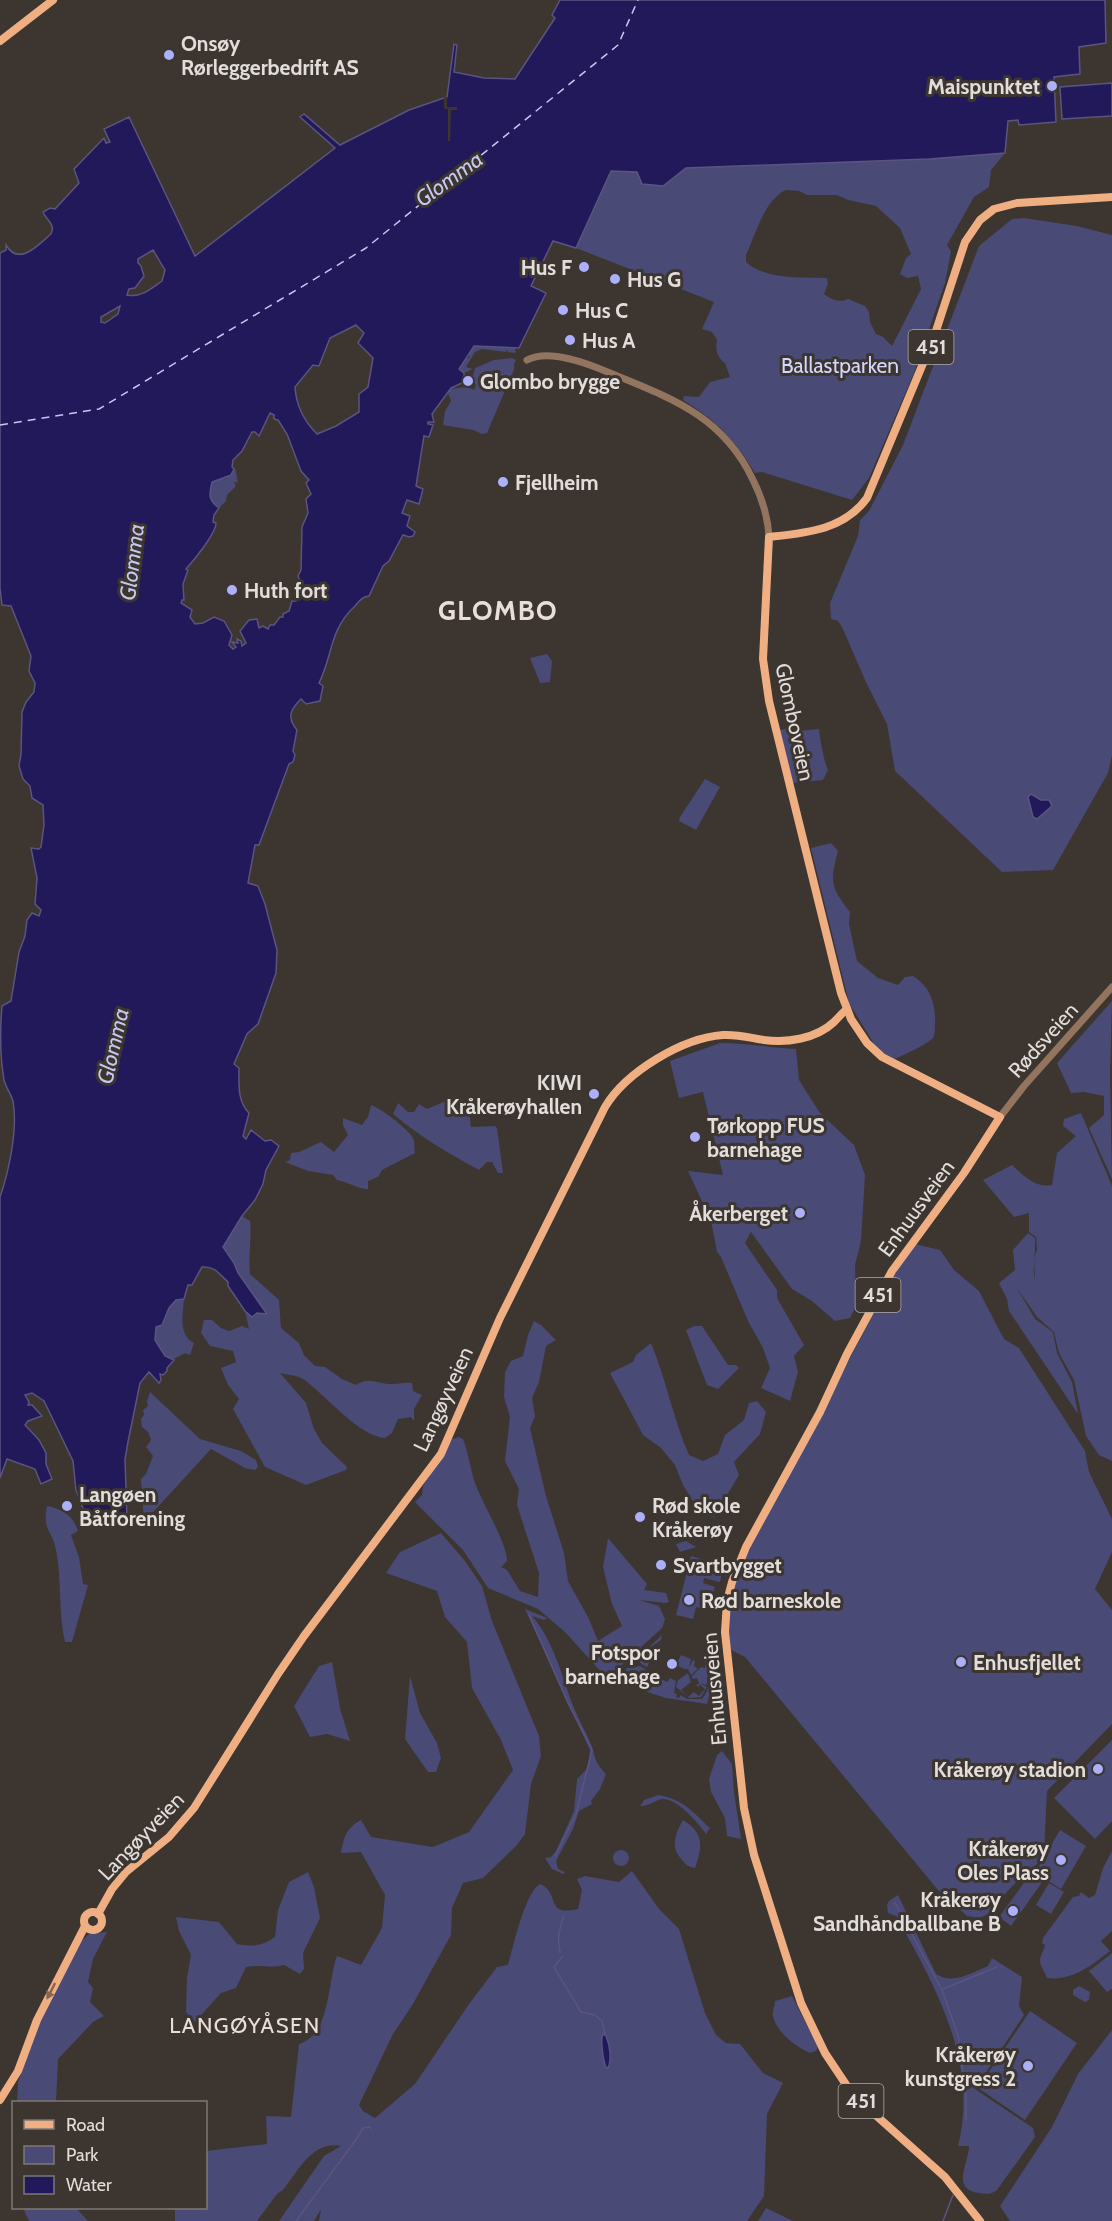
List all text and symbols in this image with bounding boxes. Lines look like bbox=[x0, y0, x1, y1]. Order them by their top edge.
place label: Onsøy Rørleggerbedrift AS bbox=[181, 31, 359, 80]
marker: Onsøy Rørleggerbedrift AS bbox=[162, 48, 176, 62]
place label: Maispunktet bbox=[928, 74, 1040, 99]
marker: Maispunktet bbox=[1045, 79, 1059, 93]
water label: Glomma bbox=[410, 145, 488, 213]
place label: Hus F bbox=[521, 255, 572, 280]
marker: Hus F bbox=[577, 260, 591, 274]
place label: Hus G bbox=[627, 267, 681, 292]
marker: Hus G bbox=[608, 272, 622, 286]
place label: Hus C bbox=[575, 298, 628, 323]
marker: Hus C bbox=[556, 303, 570, 317]
place label: Hus A bbox=[582, 328, 636, 353]
road number: 451 bbox=[908, 330, 954, 364]
marker: Hus A bbox=[563, 333, 577, 347]
park label: Ballastparken bbox=[781, 353, 899, 378]
place label: Glombo brygge bbox=[480, 369, 620, 394]
marker: Glombo brygge bbox=[461, 374, 475, 388]
place label: Fjellheim bbox=[515, 470, 598, 495]
marker: Fjellheim bbox=[496, 475, 510, 489]
water label: Glomma bbox=[114, 522, 150, 602]
place label: Huth fort bbox=[244, 578, 327, 603]
marker: Huth fort bbox=[225, 583, 239, 597]
district label: GLOMBO bbox=[438, 594, 558, 627]
street label: Glomboveien bbox=[770, 661, 820, 783]
street label: Rødsveien bbox=[1003, 997, 1083, 1083]
water label: Glomma bbox=[91, 1005, 135, 1087]
place label: KIWI Kråkerøyhallen bbox=[446, 1070, 582, 1119]
marker: KIWI Kråkerøyhallen bbox=[587, 1087, 601, 1101]
place label: Tørkopp FUS barnehage bbox=[707, 1113, 825, 1162]
marker: Tørkopp FUS barnehage bbox=[688, 1130, 702, 1144]
street label: Enhuusveien bbox=[873, 1155, 959, 1261]
place label: Åkerberget bbox=[689, 1200, 788, 1226]
marker: Åkerberget bbox=[793, 1206, 807, 1220]
road number: 451 bbox=[856, 1278, 900, 1312]
street label: Langøyveien bbox=[408, 1343, 478, 1455]
place label: Langøen Båtforening bbox=[79, 1482, 185, 1531]
place label: Rød skole Kråkerøy bbox=[652, 1493, 740, 1542]
marker: Langøen Båtforening bbox=[60, 1499, 74, 1513]
marker: Rød skole Kråkerøy bbox=[633, 1510, 647, 1524]
place label: Svartbygget bbox=[673, 1553, 782, 1578]
marker: Svartbygget bbox=[654, 1558, 668, 1572]
place label: Rød barneskole bbox=[701, 1588, 841, 1613]
marker: Rød barneskole bbox=[682, 1593, 696, 1607]
street label: Enhuusveien bbox=[697, 1632, 731, 1746]
place label: Fotspor barnehage bbox=[565, 1640, 660, 1689]
place label: Enhusfjellet bbox=[973, 1650, 1081, 1675]
marker: Enhusfjellet bbox=[954, 1655, 968, 1669]
marker: Fotspor barnehage bbox=[665, 1657, 679, 1671]
place label: Kråkerøy stadion bbox=[933, 1757, 1086, 1782]
marker: Kråkerøy stadion bbox=[1091, 1762, 1105, 1776]
street label: Langøyveien bbox=[93, 1787, 189, 1885]
place label: Kråkerøy Oles Plass bbox=[957, 1836, 1050, 1885]
marker: Kråkerøy Oles Plass bbox=[1054, 1853, 1068, 1867]
place label: Kråkerøy Sandhåndballbane B bbox=[813, 1887, 1002, 1936]
marker: Kråkerøy Sandhåndballbane B bbox=[1006, 1904, 1020, 1918]
one-way arrow bbox=[46, 1982, 55, 1999]
district label: LANGØYÅSEN bbox=[169, 2012, 321, 2039]
place label: Kråkerøy kunstgress 2 bbox=[905, 2042, 1017, 2091]
marker: Kråkerøy kunstgress 2 bbox=[1021, 2059, 1035, 2073]
road number: 451 bbox=[838, 2084, 884, 2118]
legend bbox=[12, 2101, 207, 2209]
text: Road bbox=[66, 2114, 105, 2136]
text: Park bbox=[66, 2144, 99, 2166]
text: Water bbox=[66, 2174, 112, 2196]

